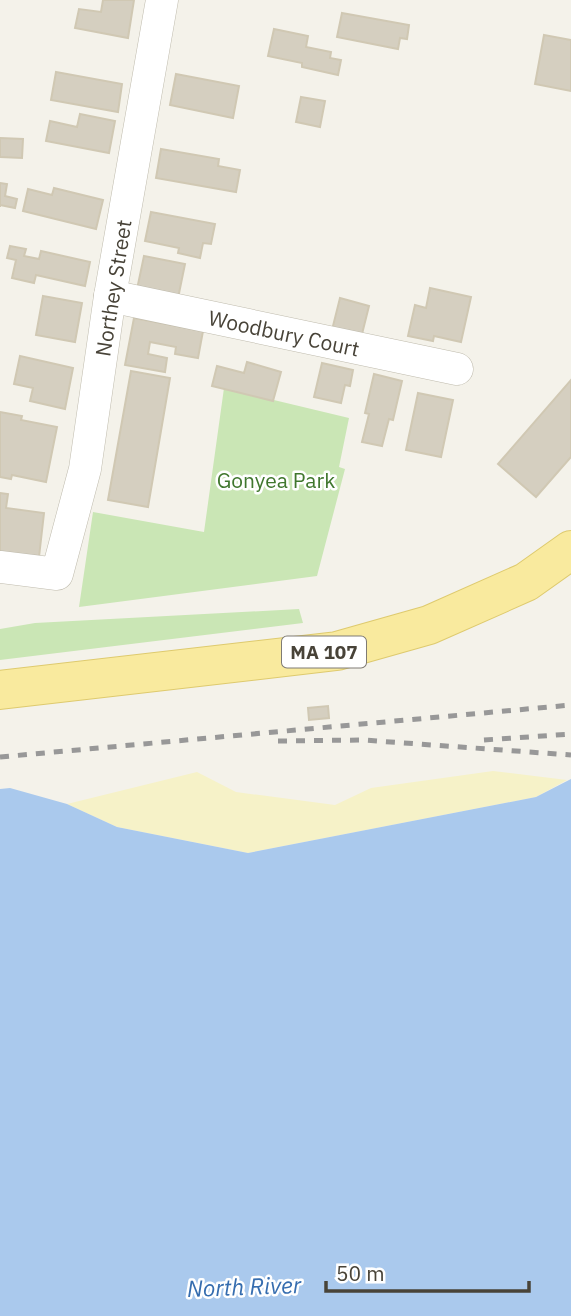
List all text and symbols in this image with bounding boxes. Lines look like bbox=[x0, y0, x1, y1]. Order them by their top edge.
street label: Northey Street bbox=[88, 218, 138, 358]
street label: Woodbury Court bbox=[206, 303, 362, 363]
park label: Gonyea Park bbox=[217, 466, 335, 494]
road number: MA 107 bbox=[282, 636, 366, 667]
scale bar bbox=[326, 1250, 529, 1294]
text: 50 m bbox=[336, 1259, 385, 1287]
water label: North River bbox=[186, 1269, 302, 1303]

